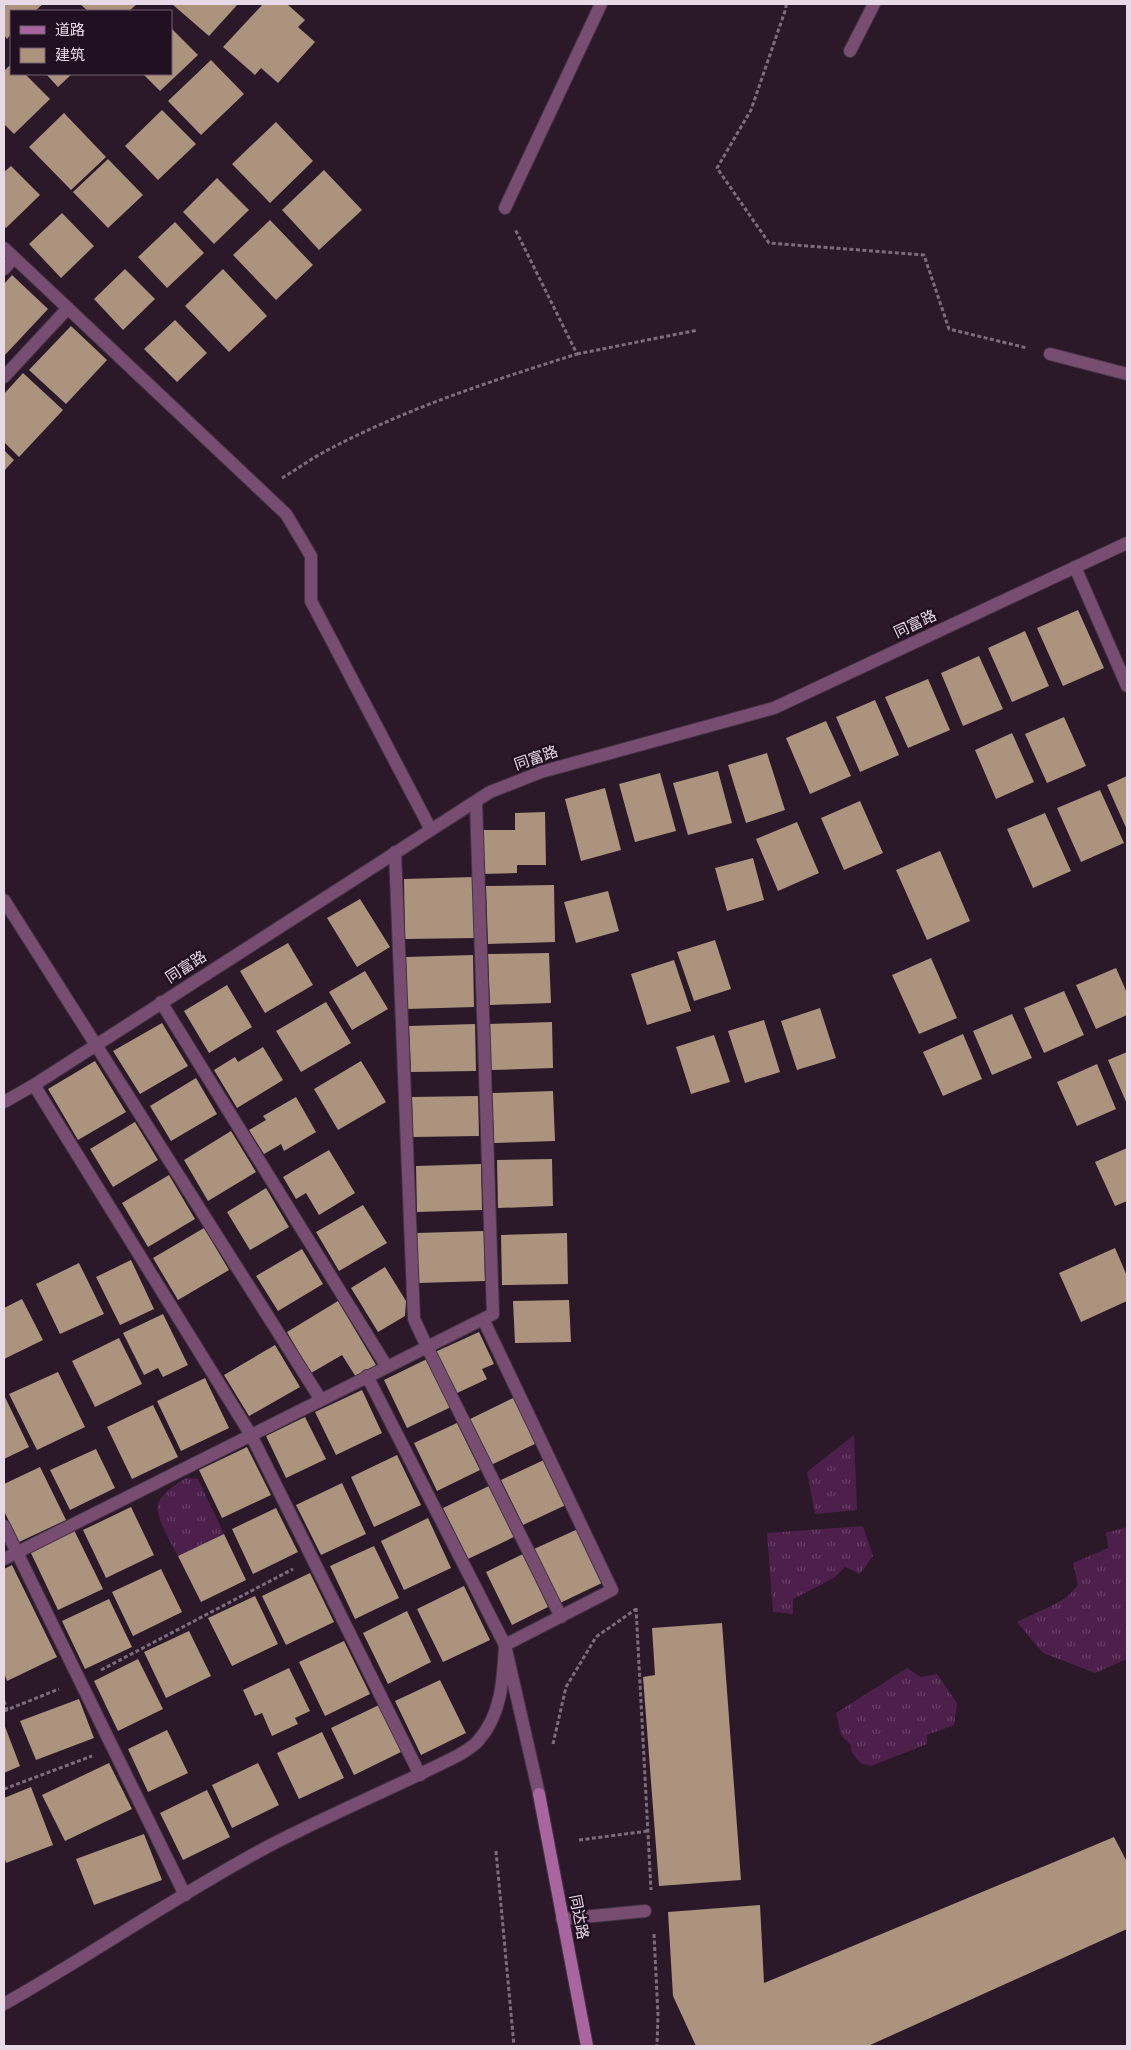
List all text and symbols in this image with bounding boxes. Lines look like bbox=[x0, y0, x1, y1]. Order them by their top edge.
legend bbox=[10, 10, 172, 75]
text: 道路 bbox=[55, 19, 85, 41]
text: 建筑 bbox=[55, 44, 85, 66]
street label: 同富路 bbox=[890, 605, 940, 643]
street label: 同富路 bbox=[511, 740, 561, 776]
street label: 同富路 bbox=[161, 946, 211, 988]
street label: 同达路 bbox=[564, 1893, 594, 1941]

